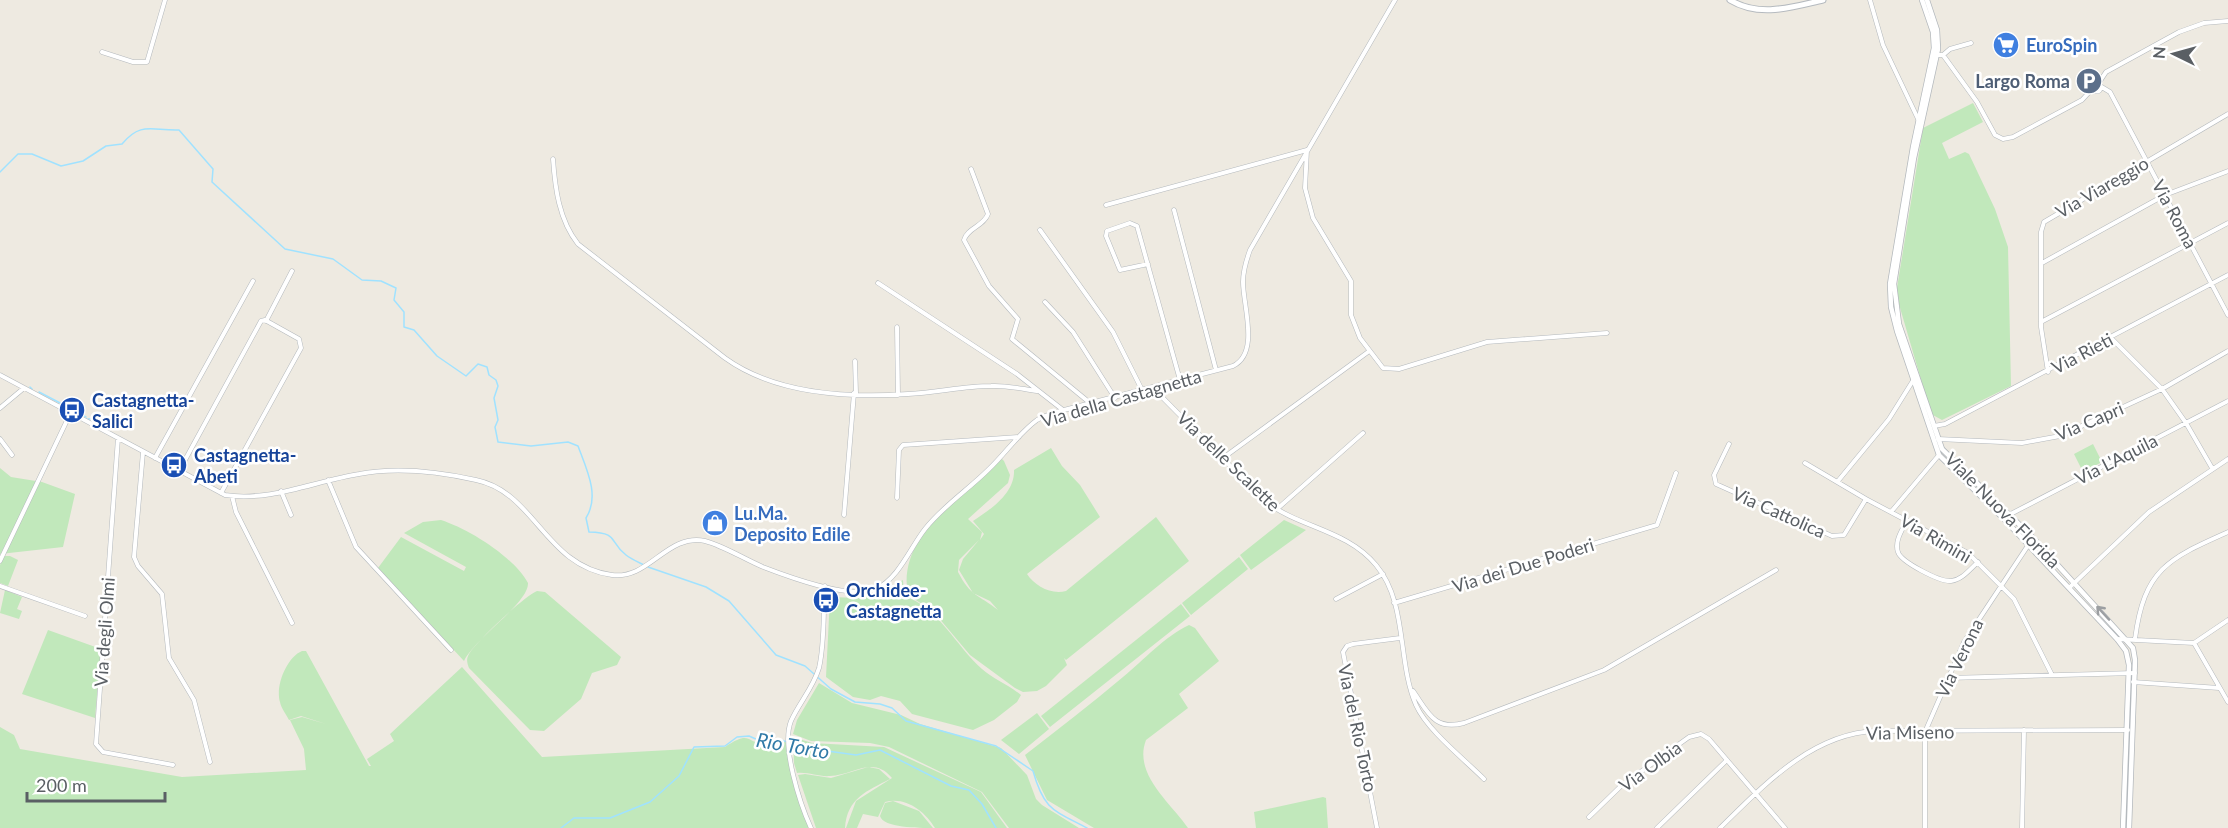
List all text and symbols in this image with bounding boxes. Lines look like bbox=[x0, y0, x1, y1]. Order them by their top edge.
north arrow bbox=[2144, 24, 2204, 84]
supermarket icon: EuroSpin bbox=[1991, 30, 2021, 60]
place label: EuroSpin bbox=[2026, 34, 2097, 56]
text: N bbox=[2149, 46, 2169, 60]
parking icon: Largo Roma bbox=[2074, 66, 2104, 96]
place label: Largo Roma bbox=[1975, 70, 2070, 92]
street label: Via Viareggio bbox=[2052, 152, 2152, 222]
street label: Via Roma bbox=[2148, 176, 2202, 252]
street label: Via Rieti bbox=[2048, 328, 2116, 378]
street label: Via della Castagnetta bbox=[1038, 365, 1204, 431]
place label: Castagnetta- Salici bbox=[92, 389, 194, 432]
bus stop icon: Castagnetta- Salici bbox=[57, 395, 87, 425]
street label: Via Capri bbox=[2052, 397, 2126, 445]
street label: Via delle Scalette bbox=[1173, 406, 1285, 516]
street label: Via L'Aquila bbox=[2071, 429, 2161, 489]
place label: Castagnetta- Abeti bbox=[193, 444, 296, 487]
street label: Viale Nuova Florida bbox=[1941, 448, 2065, 572]
bus stop icon: Castagnetta- Abeti bbox=[159, 450, 189, 480]
street label: Via Cattolica bbox=[1729, 482, 1829, 542]
place label: Lu.Ma. Deposito Edile bbox=[734, 502, 851, 545]
shop icon: Lu.Ma. Deposito Edile bbox=[700, 508, 730, 538]
street label: Via Rimini bbox=[1896, 509, 1976, 567]
street label: Via dei Due Poderi bbox=[1449, 533, 1597, 597]
street label: Via degli Olmi bbox=[89, 576, 119, 688]
place label: Orchidee- Castagnetta bbox=[846, 579, 942, 622]
bus stop icon: Orchidee- Castagnetta bbox=[811, 585, 841, 615]
one-way arrow bbox=[2097, 606, 2111, 621]
street label: Via Verona bbox=[1930, 615, 1988, 701]
street label: Via del Rio Torto bbox=[1334, 662, 1382, 794]
street label: Via Miseno bbox=[1866, 720, 1954, 744]
water label: Rio Torto bbox=[755, 727, 831, 763]
street label: Via Olbia bbox=[1614, 736, 1686, 796]
scale bar bbox=[27, 765, 165, 803]
text: 200 m bbox=[36, 774, 87, 796]

